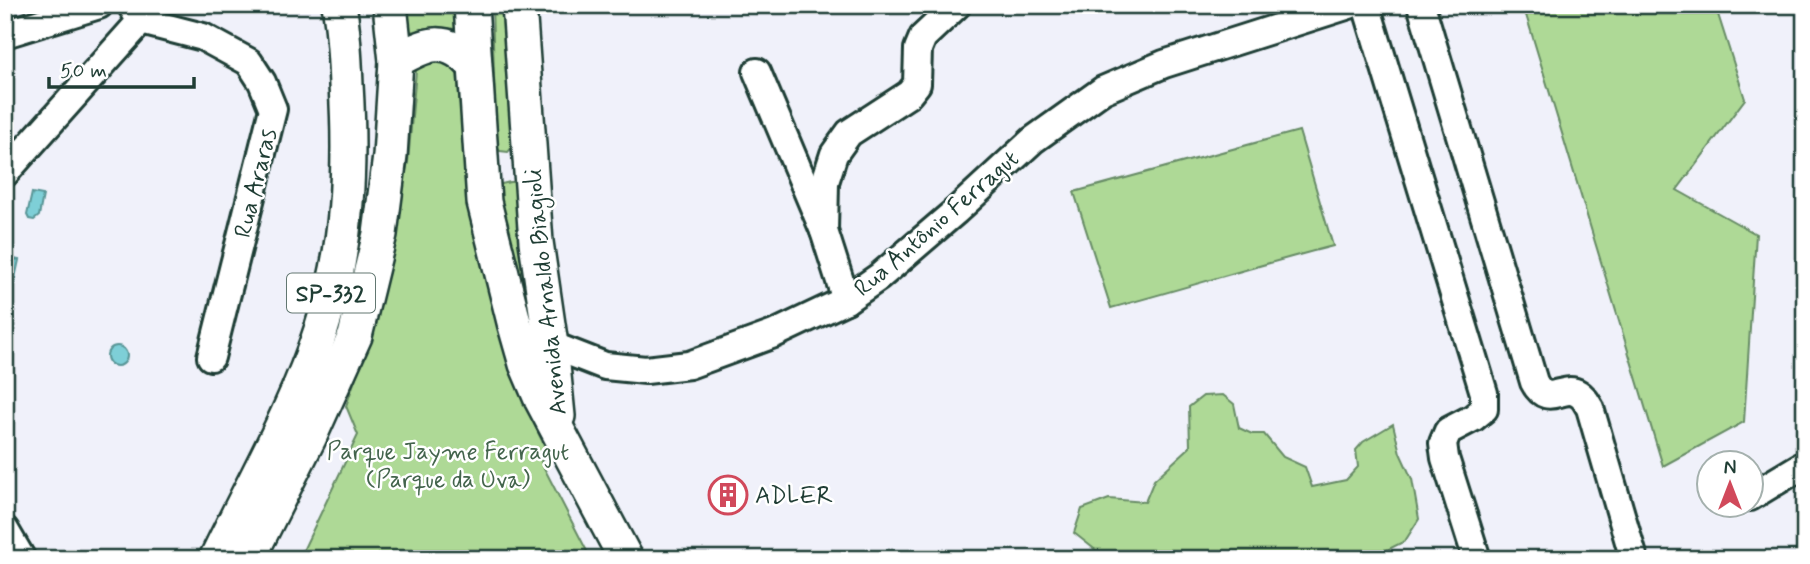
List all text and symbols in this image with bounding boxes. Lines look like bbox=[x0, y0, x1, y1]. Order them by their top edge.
scale bar bbox=[49, 46, 194, 90]
text: 50 m bbox=[60, 57, 107, 85]
street label: Rua Araras bbox=[228, 126, 285, 241]
street label: Rua Antônio Ferragut bbox=[848, 144, 1026, 304]
street label: Avenida Arnaldo Biagioli bbox=[518, 167, 577, 417]
road number: SP-332 bbox=[287, 274, 375, 312]
park label: Parque Jayme Ferragut (Parque da Uva) bbox=[327, 437, 569, 496]
north arrow bbox=[1694, 448, 1764, 518]
text: N bbox=[1724, 456, 1736, 481]
building icon: ADLER bbox=[707, 474, 749, 516]
place label: ADLER bbox=[755, 481, 833, 512]

